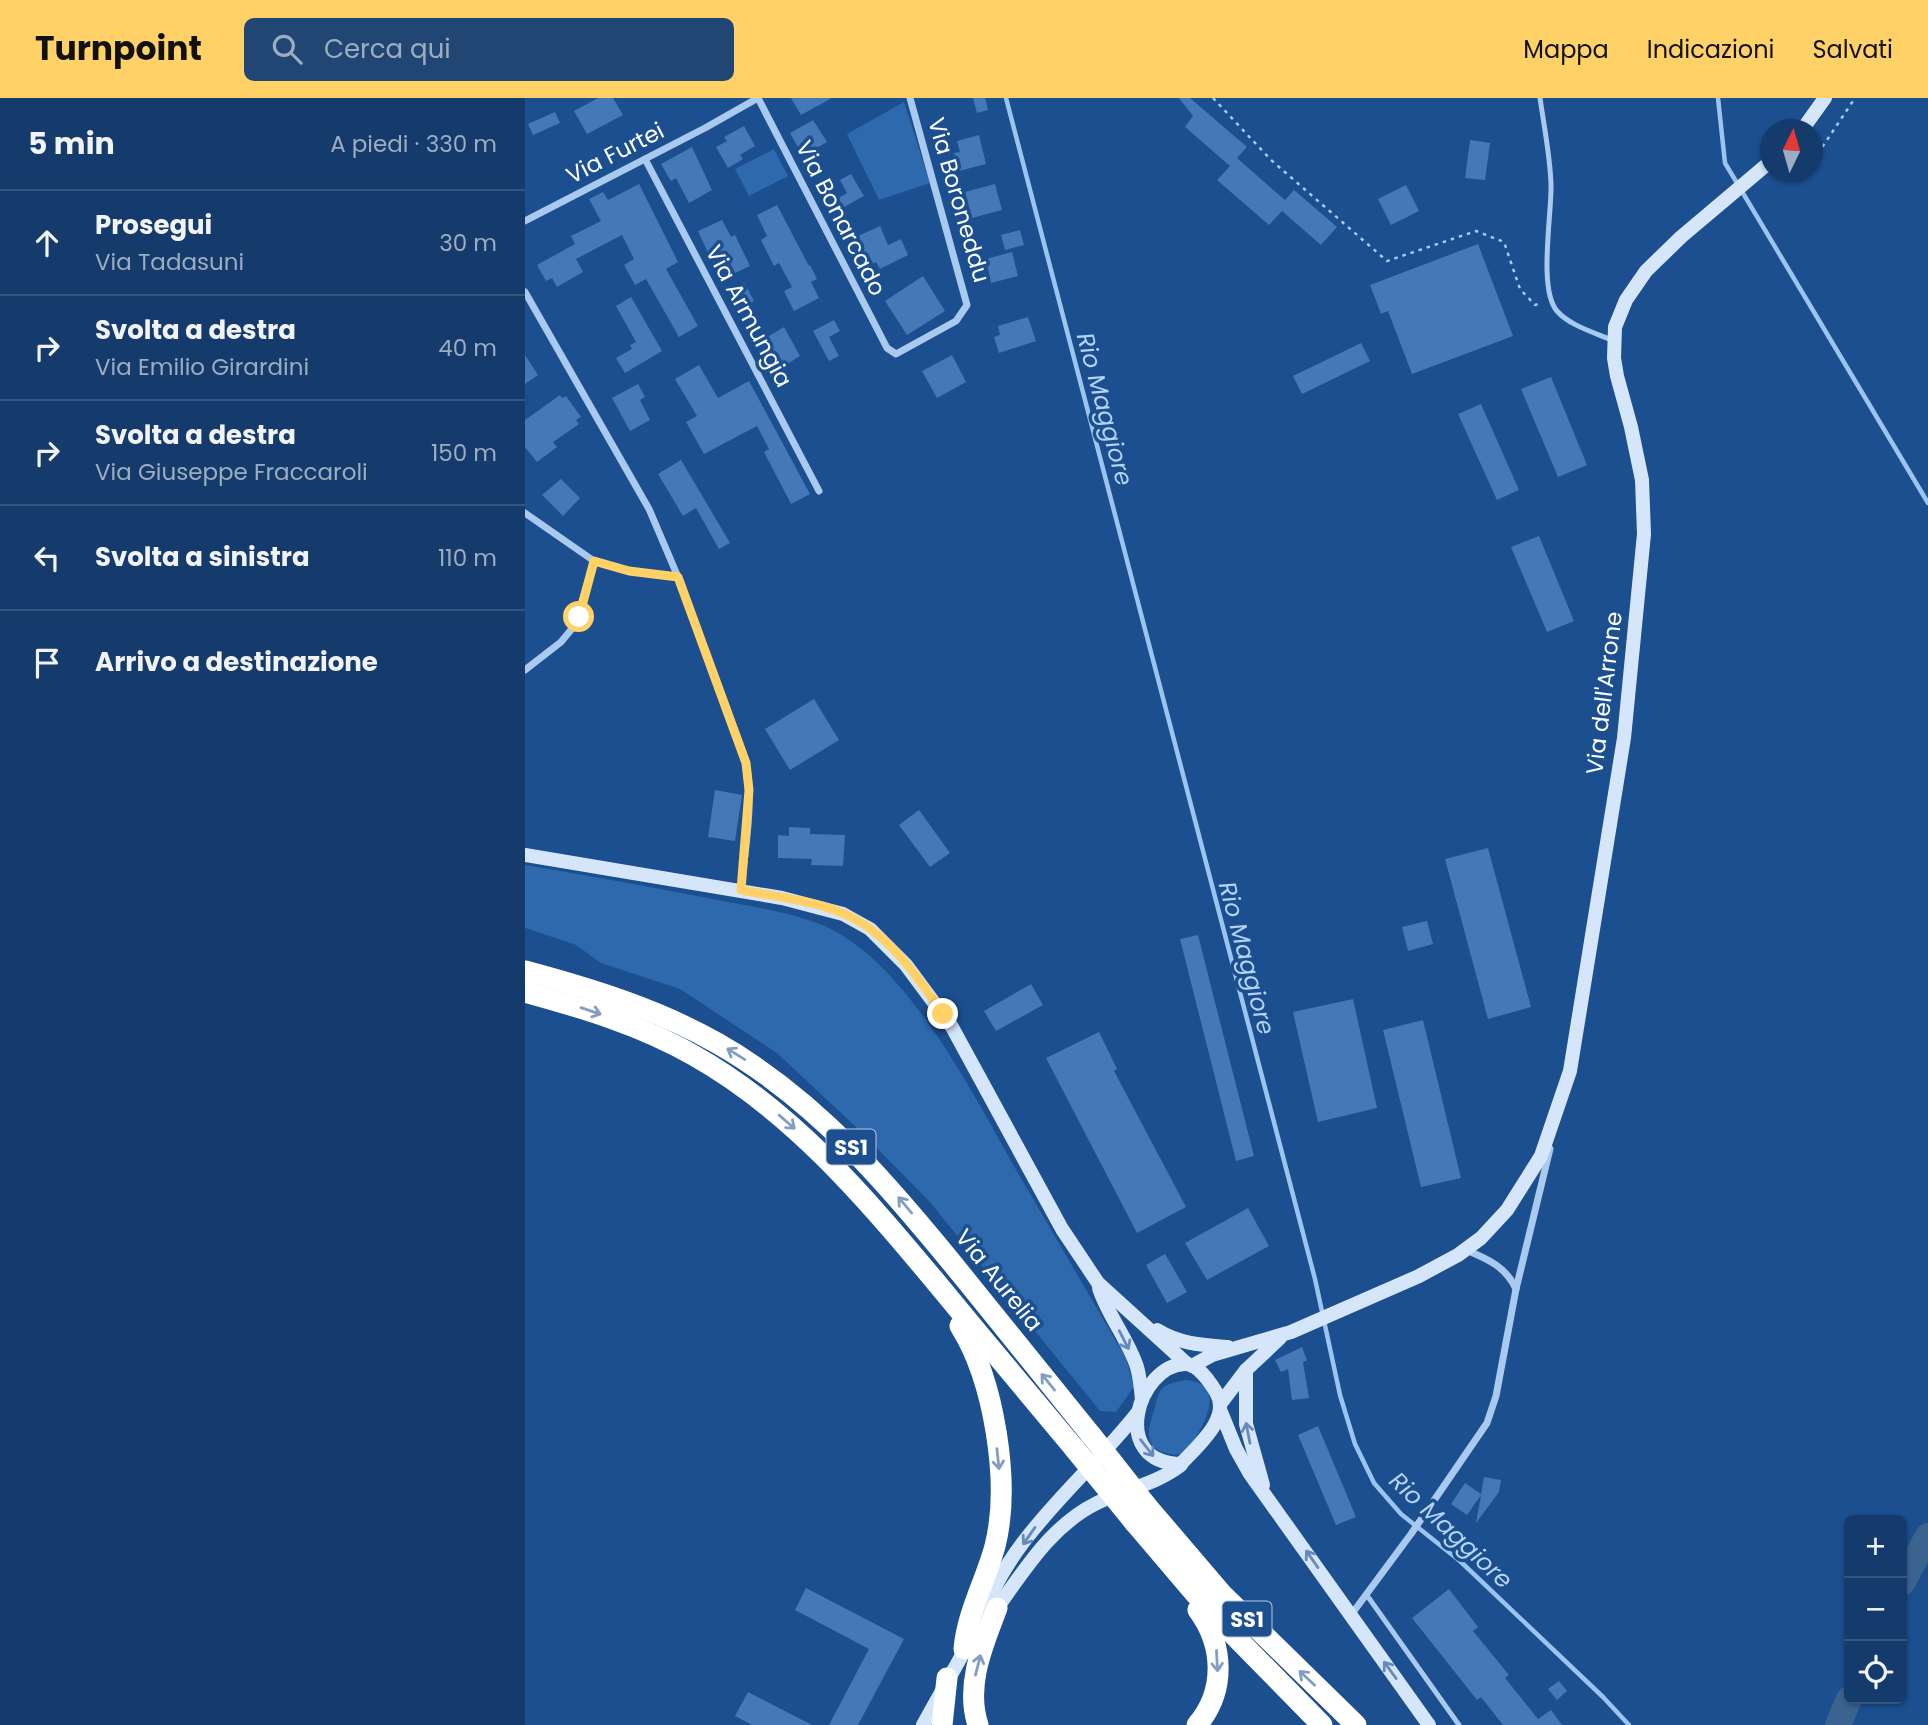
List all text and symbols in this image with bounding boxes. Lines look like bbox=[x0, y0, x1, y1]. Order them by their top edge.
search box bbox=[244, 18, 734, 81]
text: Turnpoint bbox=[35, 25, 202, 72]
icon: search bbox=[268, 30, 306, 68]
text: Cerca qui bbox=[324, 31, 451, 67]
text: Mappa bbox=[1523, 33, 1609, 66]
text: Indicazioni bbox=[1647, 33, 1774, 66]
text: Salvati bbox=[1812, 33, 1893, 66]
street label: Via Boroneddu bbox=[920, 114, 998, 286]
street label: Via Furtei bbox=[560, 115, 670, 191]
north arrow bbox=[1760, 119, 1823, 182]
text: 5 min bbox=[28, 122, 115, 165]
text: A piedi · 330 m bbox=[330, 128, 497, 160]
street label: Via Bonarcado bbox=[788, 135, 894, 301]
text: Prosegui bbox=[95, 207, 212, 243]
icon: ahead bbox=[28, 224, 66, 262]
text: 30 m bbox=[439, 227, 497, 259]
street label: Via Armungia bbox=[698, 239, 800, 393]
text: Via Tadasuni bbox=[95, 246, 244, 278]
text: Svolta a destra bbox=[95, 312, 296, 348]
icon: right bbox=[28, 329, 66, 367]
water label: Rio Maggiore bbox=[1069, 329, 1141, 489]
text: 40 m bbox=[438, 332, 497, 364]
text: Via Emilio Girardini bbox=[95, 351, 309, 383]
text: Svolta a destra bbox=[95, 417, 296, 453]
icon: right bbox=[28, 434, 66, 472]
text: 150 m bbox=[431, 437, 497, 469]
text: Via Giuseppe Fraccaroli bbox=[95, 456, 368, 488]
icon: left bbox=[28, 539, 66, 577]
text: Svolta a sinistra bbox=[95, 539, 310, 575]
text: 110 m bbox=[438, 542, 497, 574]
route start bbox=[563, 601, 594, 632]
street label: Via dell'Arrone bbox=[1578, 610, 1630, 776]
icon: arrive bbox=[28, 644, 66, 682]
text: Arrivo a destinazione bbox=[95, 644, 378, 680]
water label: Rio Maggiore bbox=[1211, 878, 1283, 1038]
route end bbox=[927, 998, 958, 1029]
one-way arrow bbox=[579, 1006, 601, 1018]
one-way arrow bbox=[726, 1047, 746, 1061]
one-way arrow bbox=[778, 1114, 796, 1130]
road number: SS1 bbox=[827, 1130, 875, 1164]
one-way arrow bbox=[897, 1196, 913, 1214]
street label: Via Aurelia bbox=[948, 1222, 1050, 1338]
one-way arrow bbox=[1118, 1329, 1132, 1350]
one-way arrow bbox=[1040, 1374, 1055, 1392]
one-way arrow bbox=[1241, 1422, 1255, 1445]
one-way arrow bbox=[1139, 1439, 1154, 1457]
one-way arrow bbox=[992, 1447, 1005, 1469]
water label: Rio Maggiore bbox=[1382, 1464, 1520, 1596]
map controls bbox=[1844, 1515, 1907, 1704]
button: + bbox=[1844, 1515, 1907, 1578]
one-way arrow bbox=[1022, 1525, 1036, 1545]
one-way arrow bbox=[1305, 1550, 1319, 1569]
button: − bbox=[1844, 1578, 1907, 1641]
road number: SS1 bbox=[1223, 1602, 1271, 1636]
button: locate bbox=[1844, 1641, 1907, 1704]
one-way arrow bbox=[1211, 1650, 1224, 1673]
one-way arrow bbox=[972, 1654, 985, 1677]
one-way arrow bbox=[1383, 1661, 1398, 1679]
one-way arrow bbox=[1298, 1670, 1315, 1687]

